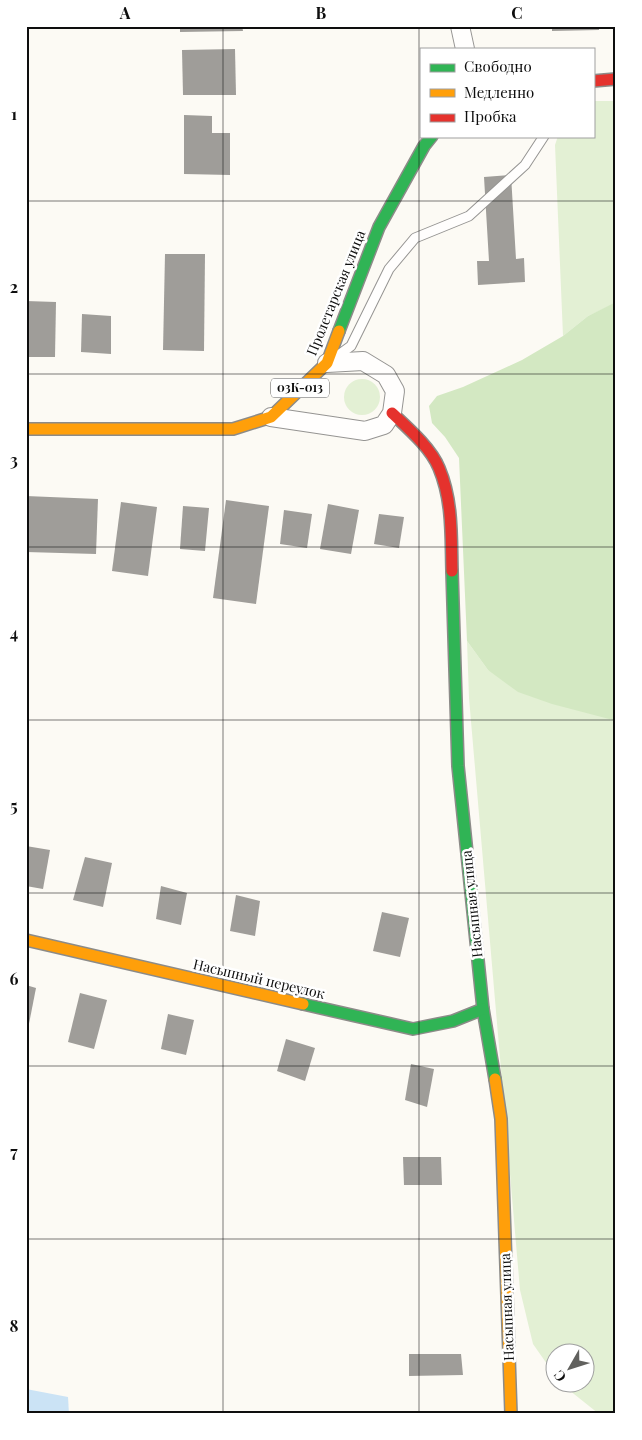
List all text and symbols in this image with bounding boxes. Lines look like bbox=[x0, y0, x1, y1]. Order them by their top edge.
text: A bbox=[119, 2, 131, 23]
text: B bbox=[316, 2, 327, 23]
text: C bbox=[511, 2, 523, 23]
legend bbox=[420, 48, 594, 138]
text: Свободно bbox=[464, 56, 532, 76]
text: Медленно bbox=[464, 82, 534, 102]
text: 1 bbox=[11, 103, 17, 124]
text: Пробка bbox=[464, 106, 517, 126]
street label: Пролетарская улица bbox=[302, 227, 369, 358]
text: 2 bbox=[10, 276, 18, 297]
road number: 03К-013 bbox=[271, 378, 329, 398]
text: 3 bbox=[10, 449, 18, 470]
text: 4 bbox=[10, 622, 18, 643]
text: 5 bbox=[10, 795, 18, 816]
street label: Насыпная улица bbox=[456, 849, 487, 959]
street label: Насыпный переулок bbox=[191, 954, 327, 1003]
text: 6 bbox=[10, 968, 19, 989]
text: 7 bbox=[10, 1141, 18, 1162]
street label: Насыпная улица bbox=[495, 1253, 518, 1361]
text: 8 bbox=[10, 1315, 19, 1336]
north arrow bbox=[544, 1342, 594, 1392]
text: С bbox=[549, 1367, 570, 1386]

